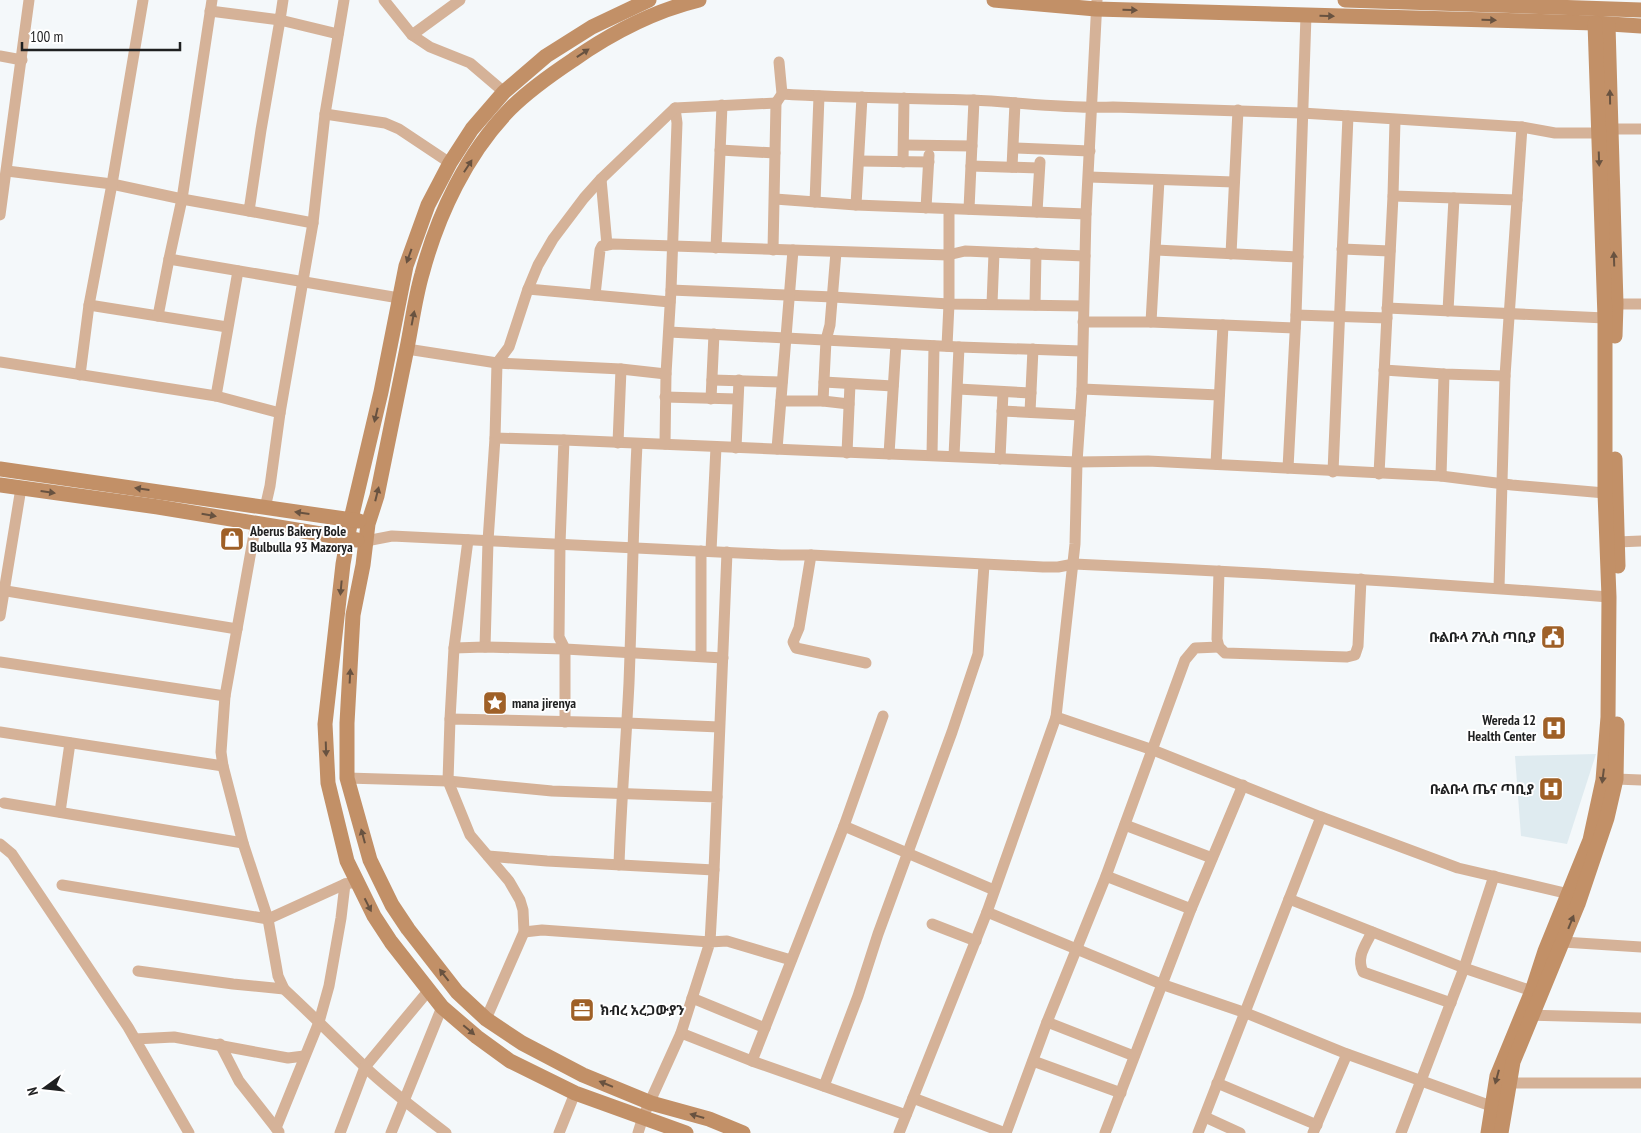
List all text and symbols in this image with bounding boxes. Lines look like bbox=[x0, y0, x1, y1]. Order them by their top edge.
one-way arrow bbox=[1122, 6, 1138, 14]
one-way arrow bbox=[1319, 12, 1335, 20]
one-way arrow bbox=[1482, 16, 1498, 24]
scale bar bbox=[22, 20, 180, 52]
text: 100 m bbox=[30, 27, 63, 46]
one-way arrow bbox=[576, 48, 589, 58]
one-way arrow bbox=[1606, 88, 1614, 104]
one-way arrow bbox=[1595, 152, 1603, 168]
one-way arrow bbox=[463, 159, 472, 172]
one-way arrow bbox=[405, 249, 413, 264]
one-way arrow bbox=[1610, 251, 1618, 267]
one-way arrow bbox=[409, 310, 417, 325]
one-way arrow bbox=[372, 408, 380, 423]
one-way arrow bbox=[133, 484, 149, 492]
one-way arrow bbox=[373, 486, 381, 501]
one-way arrow bbox=[41, 488, 57, 496]
one-way arrow bbox=[294, 509, 310, 517]
one-way arrow bbox=[201, 512, 217, 520]
place label: Aberus Bakery Bole Bulbulla 93 Mazorya bbox=[249, 522, 353, 556]
shop icon: Aberus Bakery Bole Bulbulla 93 Mazorya bbox=[219, 526, 245, 552]
one-way arrow bbox=[336, 580, 344, 596]
public building icon: ቡልቡላ ፖሊስ ጣቢያ bbox=[1540, 624, 1566, 650]
place label: ቡልቡላ ፖሊስ ጣቢያ bbox=[1429, 628, 1536, 646]
one-way arrow bbox=[346, 668, 354, 684]
place icon: mana jirenya bbox=[482, 690, 508, 716]
place label: mana jirenya bbox=[512, 694, 576, 712]
place label: Wereda 12 Health Center bbox=[1468, 711, 1537, 745]
hospital icon: Wereda 12 Health Center bbox=[1541, 715, 1567, 741]
one-way arrow bbox=[323, 741, 331, 757]
one-way arrow bbox=[1599, 769, 1607, 785]
hospital icon: ቡልቡላ ጤና ጣቢያ bbox=[1538, 776, 1564, 802]
place label: ቡልቡላ ጤና ጣቢያ bbox=[1430, 780, 1534, 798]
one-way arrow bbox=[359, 829, 367, 844]
one-way arrow bbox=[364, 897, 372, 912]
one-way arrow bbox=[1567, 914, 1575, 929]
one-way arrow bbox=[439, 968, 449, 982]
office icon: ክብረ አረጋውያን bbox=[569, 997, 595, 1023]
place label: ክብረ አረጋውያን bbox=[600, 1001, 685, 1019]
one-way arrow bbox=[463, 1024, 475, 1036]
north arrow bbox=[20, 1063, 70, 1113]
one-way arrow bbox=[1493, 1070, 1501, 1085]
one-way arrow bbox=[599, 1080, 613, 1088]
text: N bbox=[23, 1085, 42, 1097]
one-way arrow bbox=[690, 1112, 705, 1120]

